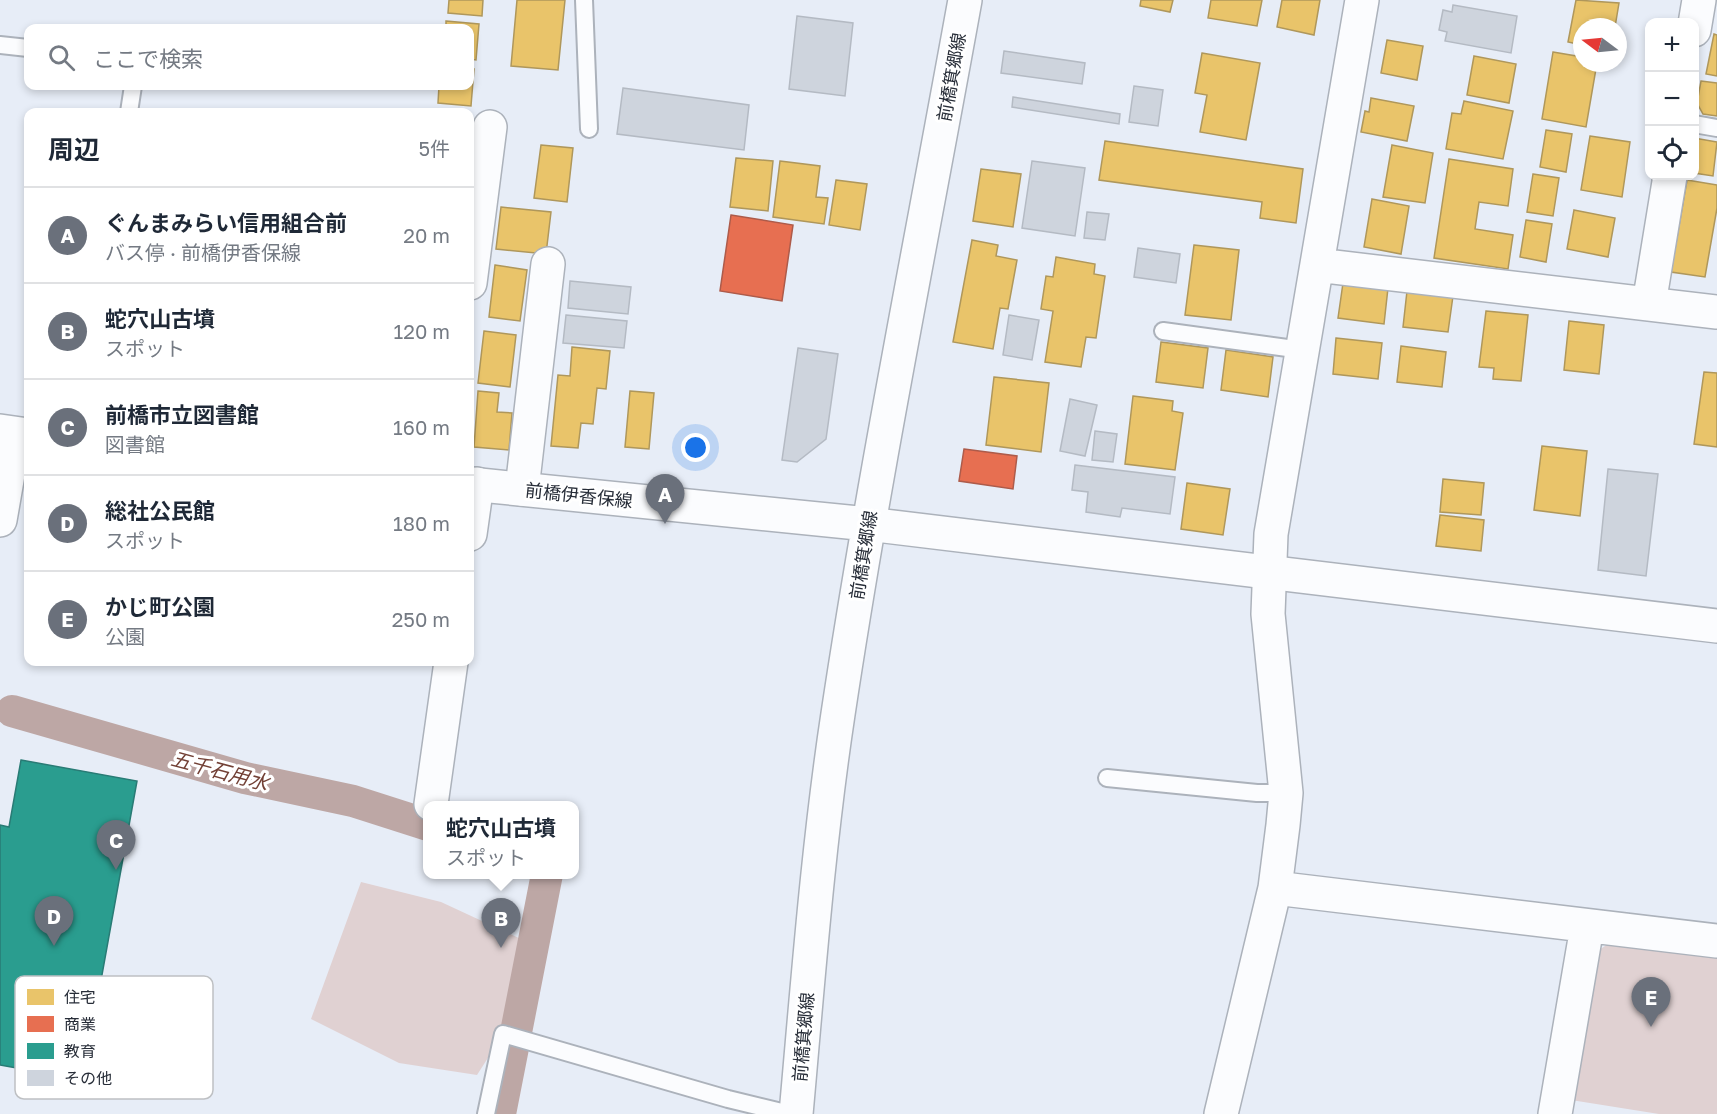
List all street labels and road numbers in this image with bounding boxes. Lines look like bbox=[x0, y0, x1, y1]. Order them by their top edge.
street label: 前橋箕郷線 bbox=[932, 31, 970, 123]
street label: 前橋伊香保線 bbox=[524, 478, 634, 512]
street label: 前橋箕郷線 bbox=[845, 509, 881, 601]
street label: 前橋箕郷線 bbox=[788, 991, 818, 1083]

